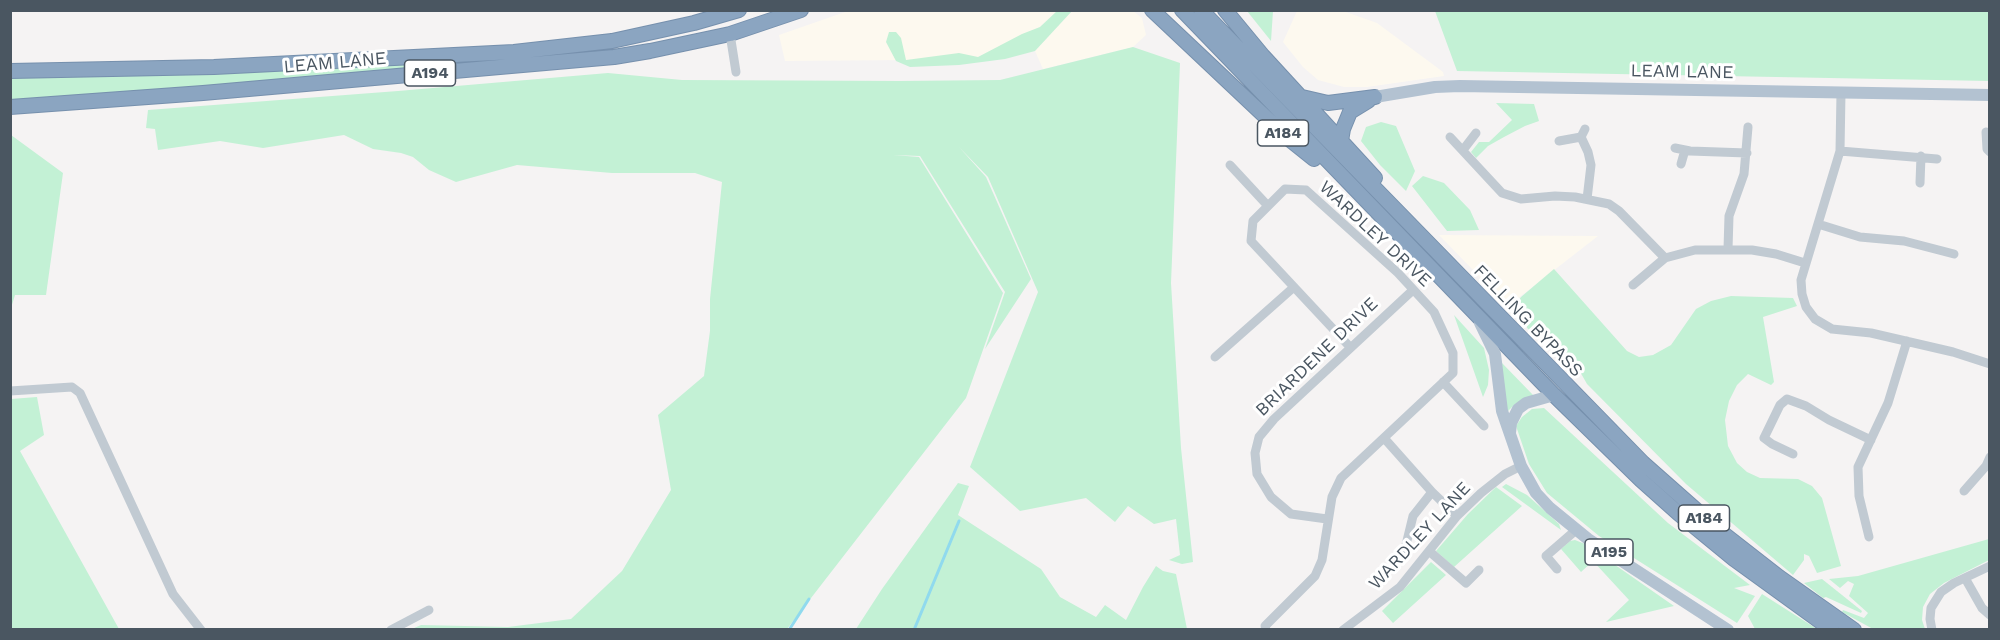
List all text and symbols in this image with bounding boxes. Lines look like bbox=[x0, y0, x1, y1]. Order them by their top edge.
street label: LEAM LANE bbox=[283, 48, 387, 78]
road number: A194 bbox=[404, 60, 456, 86]
street label: LEAM LANE bbox=[1630, 60, 1734, 84]
road number: A184 bbox=[1258, 120, 1308, 146]
street label: WARDLEY DRIVE bbox=[1314, 176, 1436, 292]
street label: FELLING BYPASS bbox=[1469, 260, 1587, 382]
street label: BRIARDENE DRIVE bbox=[1251, 293, 1383, 421]
street label: WARDLEY LANE bbox=[1365, 478, 1475, 594]
road number: A184 bbox=[1678, 505, 1730, 531]
road number: A195 bbox=[1585, 539, 1633, 565]

